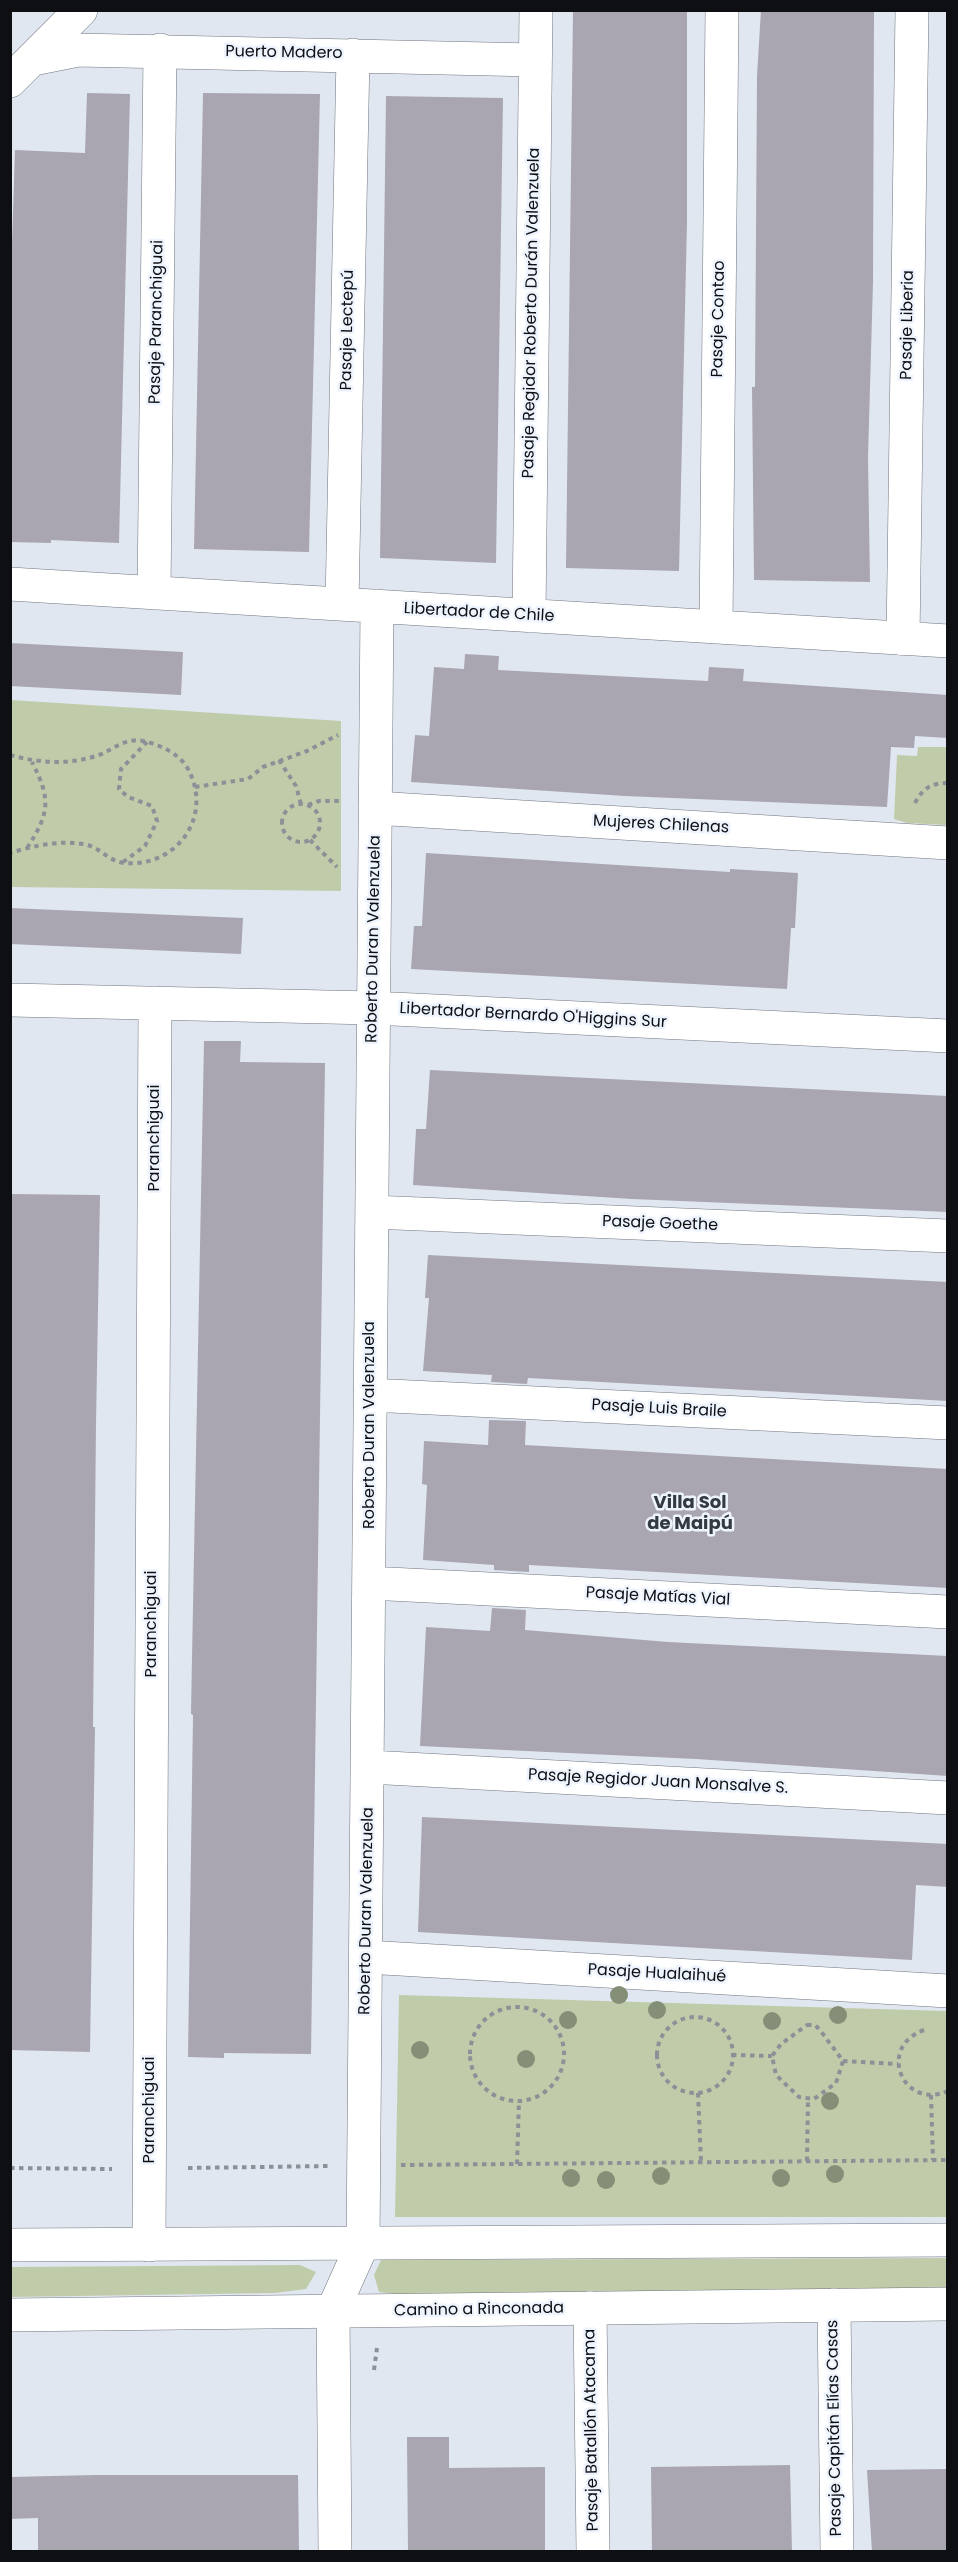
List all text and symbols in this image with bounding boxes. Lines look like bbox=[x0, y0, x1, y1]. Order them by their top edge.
street label: Puerto Madero bbox=[225, 42, 343, 64]
street label: Pasaje Regidor Roberto Durán Valenzuela bbox=[520, 147, 544, 479]
street label: Pasaje Paranchiguai bbox=[146, 240, 168, 404]
street label: Pasaje Contao bbox=[708, 260, 730, 378]
street label: Pasaje Lectepú bbox=[337, 269, 359, 391]
street label: Pasaje Liberia bbox=[897, 270, 919, 380]
street label: Libertador de Chile bbox=[403, 599, 555, 627]
street label: Mujeres Chilenas bbox=[592, 812, 730, 838]
street label: Roberto Duran Valenzuela bbox=[363, 835, 385, 1043]
street label: Libertador Bernardo O'Higgins Sur bbox=[399, 999, 667, 1033]
street label: Paranchiguai bbox=[145, 1085, 165, 1191]
street label: Pasaje Goethe bbox=[602, 1212, 718, 1236]
street label: Roberto Duran Valenzuela bbox=[360, 1321, 380, 1529]
street label: Pasaje Luis Braile bbox=[591, 1396, 727, 1422]
district label: Villa Sol de Maipú bbox=[647, 1492, 733, 1534]
street label: Paranchiguai bbox=[142, 1571, 162, 1677]
street label: Pasaje Matías Vial bbox=[585, 1584, 731, 1610]
street label: Pasaje Regidor Juan Monsalve S. bbox=[527, 1766, 789, 1798]
street label: Roberto Duran Valenzuela bbox=[356, 1807, 378, 2015]
street label: Pasaje Hualaihué bbox=[587, 1961, 727, 1987]
street label: Paranchiguai bbox=[140, 2057, 160, 2163]
street label: Camino a Rinconada bbox=[394, 2299, 564, 2321]
street label: Pasaje Capitán Elías Casas bbox=[824, 2320, 846, 2536]
street label: Pasaje Batallón Atacama bbox=[581, 2329, 603, 2531]

